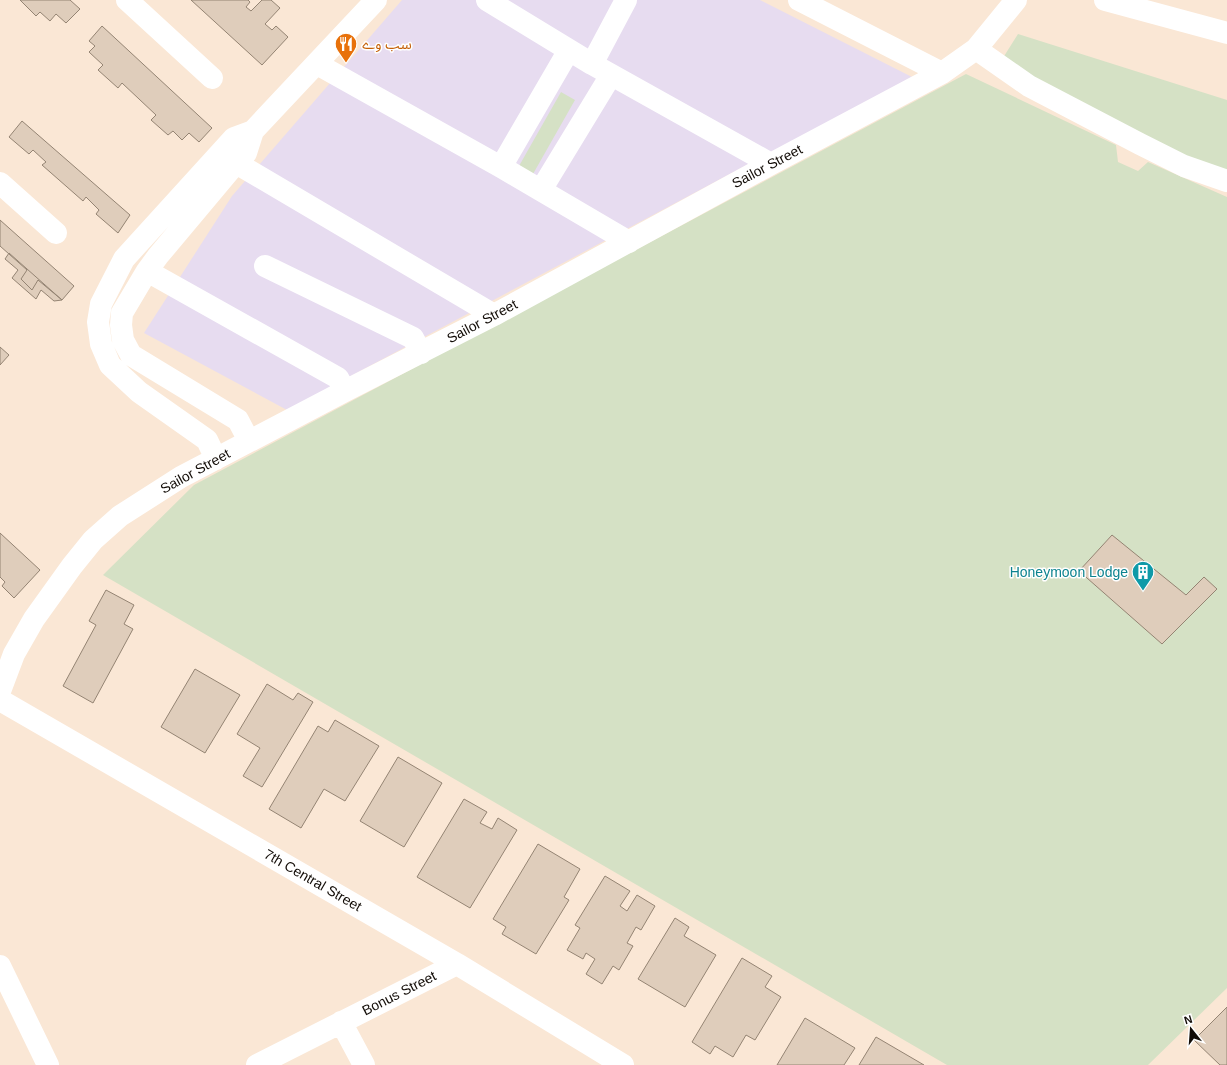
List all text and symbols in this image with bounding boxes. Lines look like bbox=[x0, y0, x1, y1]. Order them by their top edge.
restaurant icon: سب وے bbox=[333, 31, 359, 64]
place label: سب وے bbox=[362, 36, 412, 53]
street label: Sailor Street bbox=[729, 141, 805, 191]
street label: Sailor Street bbox=[444, 296, 520, 346]
street label: Sailor Street bbox=[157, 445, 233, 497]
building icon: Honeymoon Lodge bbox=[1130, 559, 1156, 592]
place label: Honeymoon Lodge bbox=[1010, 564, 1128, 580]
street label: 7th Central Street bbox=[261, 846, 365, 914]
street label: Bonus Street bbox=[359, 967, 439, 1019]
north arrow bbox=[1171, 1009, 1211, 1049]
text: N bbox=[1183, 1013, 1194, 1026]

